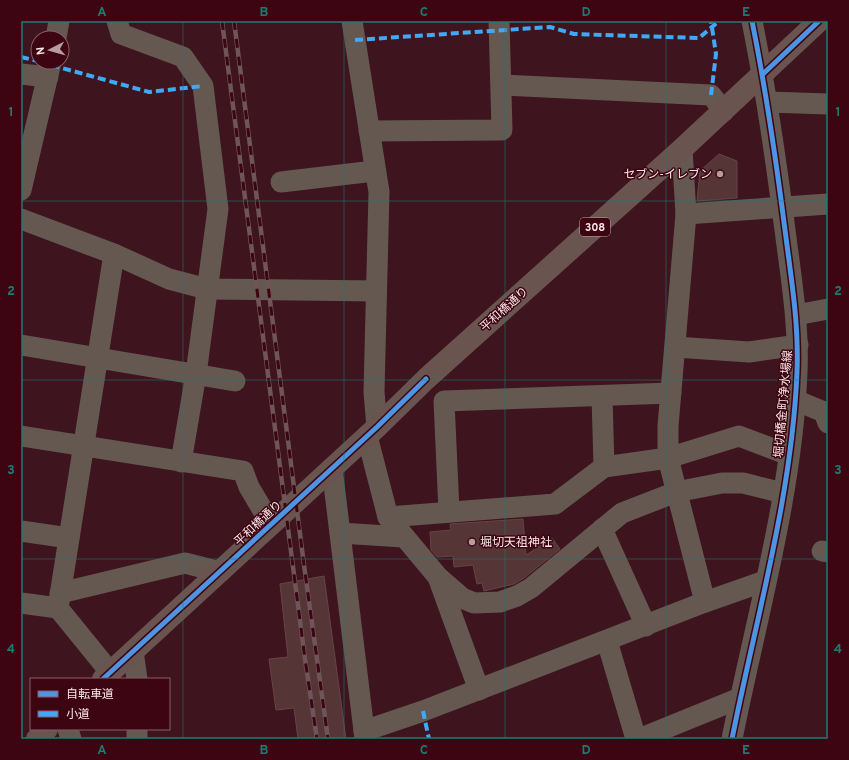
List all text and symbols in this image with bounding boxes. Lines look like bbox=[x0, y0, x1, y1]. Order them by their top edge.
text: A bbox=[97, 5, 107, 21]
text: B bbox=[260, 5, 269, 21]
text: C bbox=[420, 5, 428, 21]
text: D bbox=[581, 5, 591, 21]
text: E bbox=[742, 5, 750, 21]
north arrow bbox=[30, 30, 70, 70]
text: N bbox=[34, 46, 48, 56]
text: 1 bbox=[8, 105, 14, 121]
text: 1 bbox=[835, 105, 841, 121]
place label: セブン-イレブン bbox=[623, 167, 712, 183]
marker: セブン-イレブン bbox=[715, 169, 725, 179]
road number: 308 bbox=[580, 218, 610, 236]
text: 2 bbox=[7, 284, 15, 300]
street label: 平和橋通り bbox=[477, 284, 532, 336]
text: 2 bbox=[834, 284, 842, 300]
street label: 堀切橋金町浄水場線 bbox=[771, 350, 797, 459]
text: 3 bbox=[7, 463, 15, 479]
text: 3 bbox=[834, 463, 842, 479]
street label: 平和橋通り bbox=[231, 497, 286, 550]
place label: 堀切天祖神社 bbox=[480, 535, 552, 551]
marker: 堀切天祖神社 bbox=[467, 537, 477, 547]
text: 4 bbox=[7, 642, 15, 658]
text: 4 bbox=[834, 642, 842, 658]
legend bbox=[30, 678, 170, 730]
text: 自転車道 bbox=[66, 687, 114, 703]
text: 小道 bbox=[66, 707, 90, 723]
text: A bbox=[97, 743, 107, 759]
text: B bbox=[260, 743, 269, 759]
text: C bbox=[420, 743, 428, 759]
text: D bbox=[581, 743, 591, 759]
text: E bbox=[742, 743, 750, 759]

